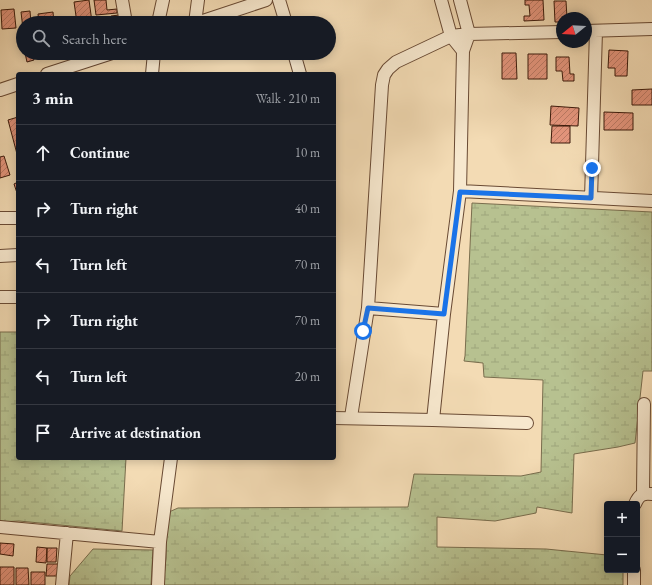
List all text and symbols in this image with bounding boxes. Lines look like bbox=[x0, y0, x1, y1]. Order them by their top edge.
north arrow bbox=[556, 12, 592, 48]
search box bbox=[16, 16, 336, 60]
icon: search bbox=[30, 27, 52, 49]
text: Search here bbox=[62, 29, 127, 48]
text: 3 min bbox=[32, 87, 73, 109]
text: Walk · 210 m bbox=[256, 90, 320, 107]
icon: ahead bbox=[32, 142, 54, 164]
text: Continue bbox=[70, 143, 130, 162]
text: 10 m bbox=[295, 144, 320, 161]
route end bbox=[583, 159, 601, 177]
icon: right bbox=[32, 198, 54, 220]
text: Turn right bbox=[70, 199, 138, 218]
text: 40 m bbox=[295, 200, 320, 217]
icon: left bbox=[32, 254, 54, 276]
text: Turn left bbox=[70, 255, 127, 274]
text: 70 m bbox=[295, 256, 320, 273]
icon: right bbox=[32, 310, 54, 332]
text: Turn right bbox=[70, 311, 138, 330]
text: 70 m bbox=[295, 312, 320, 329]
route start bbox=[354, 322, 372, 340]
icon: left bbox=[32, 366, 54, 388]
text: Turn left bbox=[70, 367, 127, 386]
text: 20 m bbox=[295, 368, 320, 385]
icon: arrive bbox=[32, 422, 54, 444]
text: Arrive at destination bbox=[70, 423, 201, 442]
map controls bbox=[604, 501, 640, 573]
button: + bbox=[604, 501, 640, 537]
button: − bbox=[604, 537, 640, 573]

